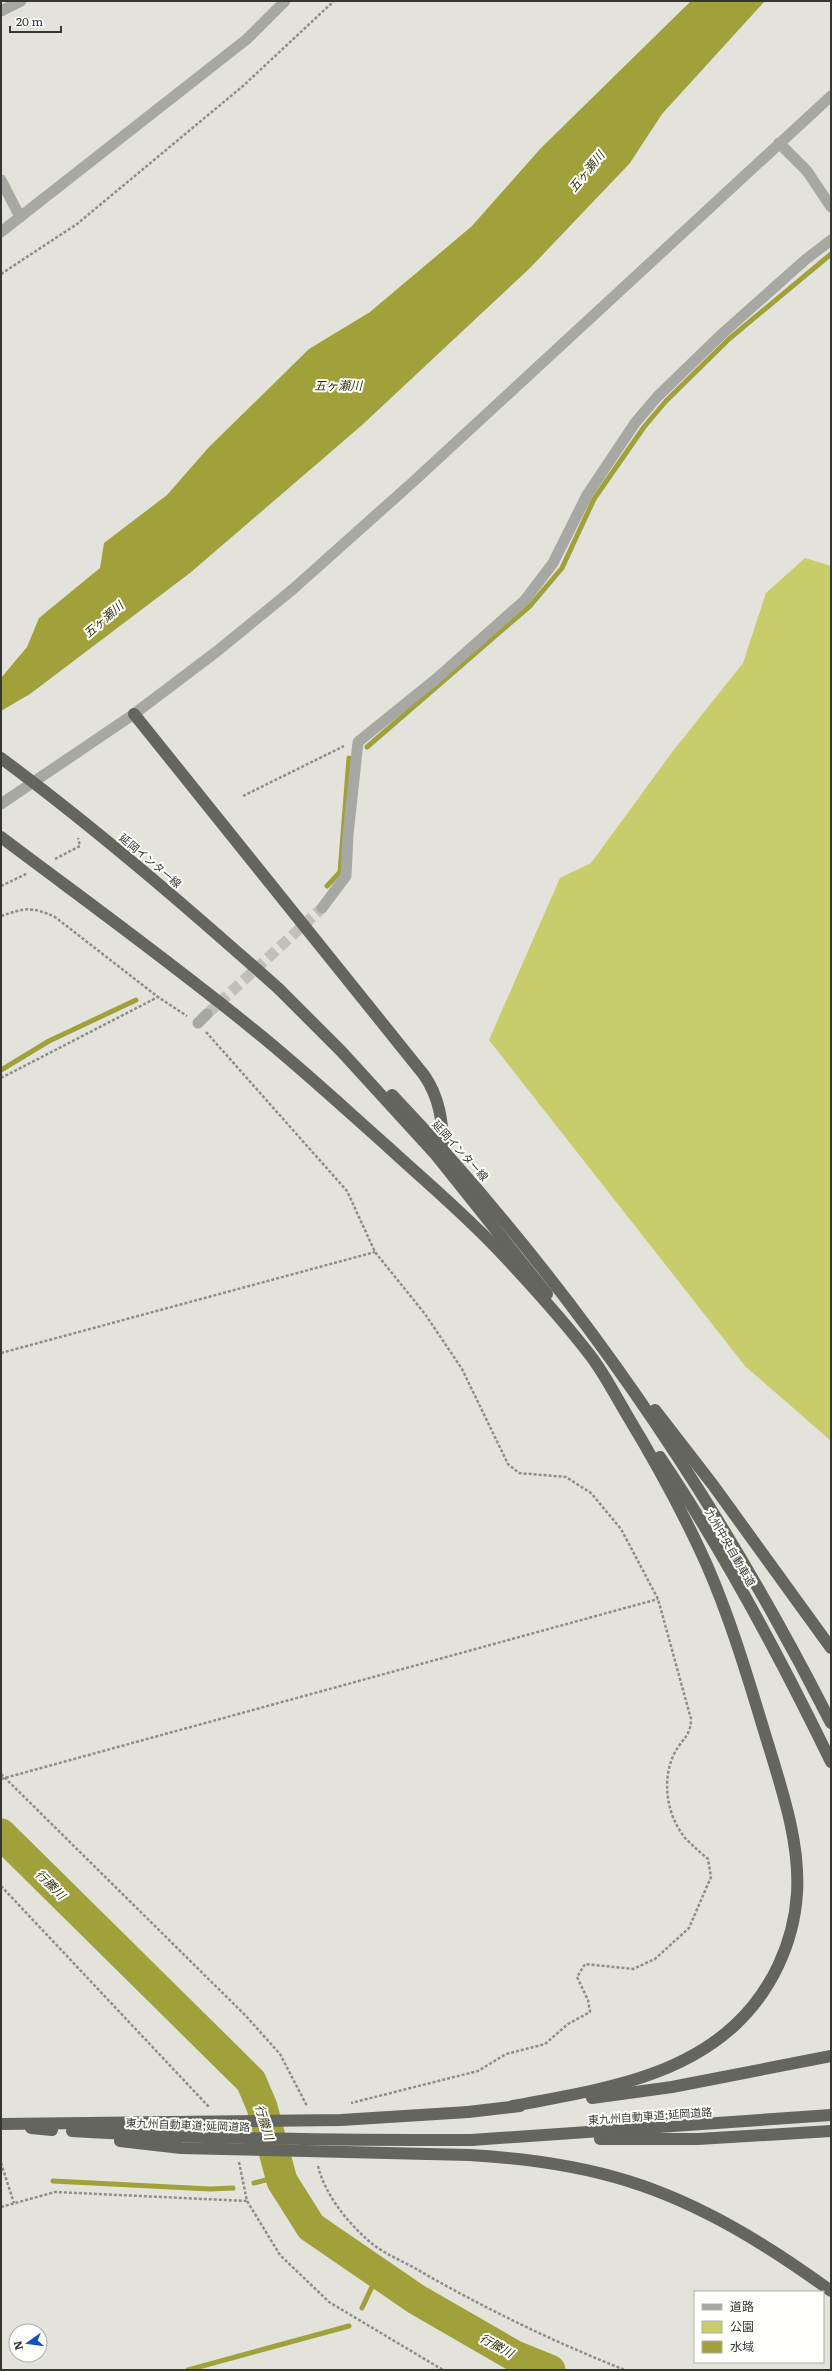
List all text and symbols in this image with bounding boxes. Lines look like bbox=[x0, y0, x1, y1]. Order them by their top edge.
scale bar bbox=[10, 8, 61, 34]
text: 20 m bbox=[16, 12, 43, 30]
water label: 五ヶ瀬川 bbox=[564, 145, 609, 195]
water label: 五ヶ瀬川 bbox=[314, 376, 364, 394]
water label: 五ヶ瀬川 bbox=[79, 595, 129, 642]
street label: 延岡インター線 bbox=[116, 829, 186, 891]
street label: 延岡インター線 bbox=[429, 1116, 493, 1184]
street label: 九州中央自動車道 bbox=[702, 1505, 760, 1589]
water label: 行縢川 bbox=[32, 1865, 72, 1905]
water label: 行縢川 bbox=[251, 2102, 279, 2144]
street label: 東九州自動車道;延岡道路 bbox=[587, 2103, 713, 2127]
street label: 東九州自動車道;延岡道路 bbox=[125, 2114, 251, 2134]
legend bbox=[694, 2291, 824, 2363]
text: 道路 bbox=[730, 2297, 754, 2315]
text: 公園 bbox=[730, 2317, 754, 2335]
north arrow bbox=[8, 2323, 48, 2363]
water label: 行縢川 bbox=[477, 2328, 519, 2363]
text: 水域 bbox=[730, 2337, 754, 2355]
text: N bbox=[8, 2339, 26, 2352]

